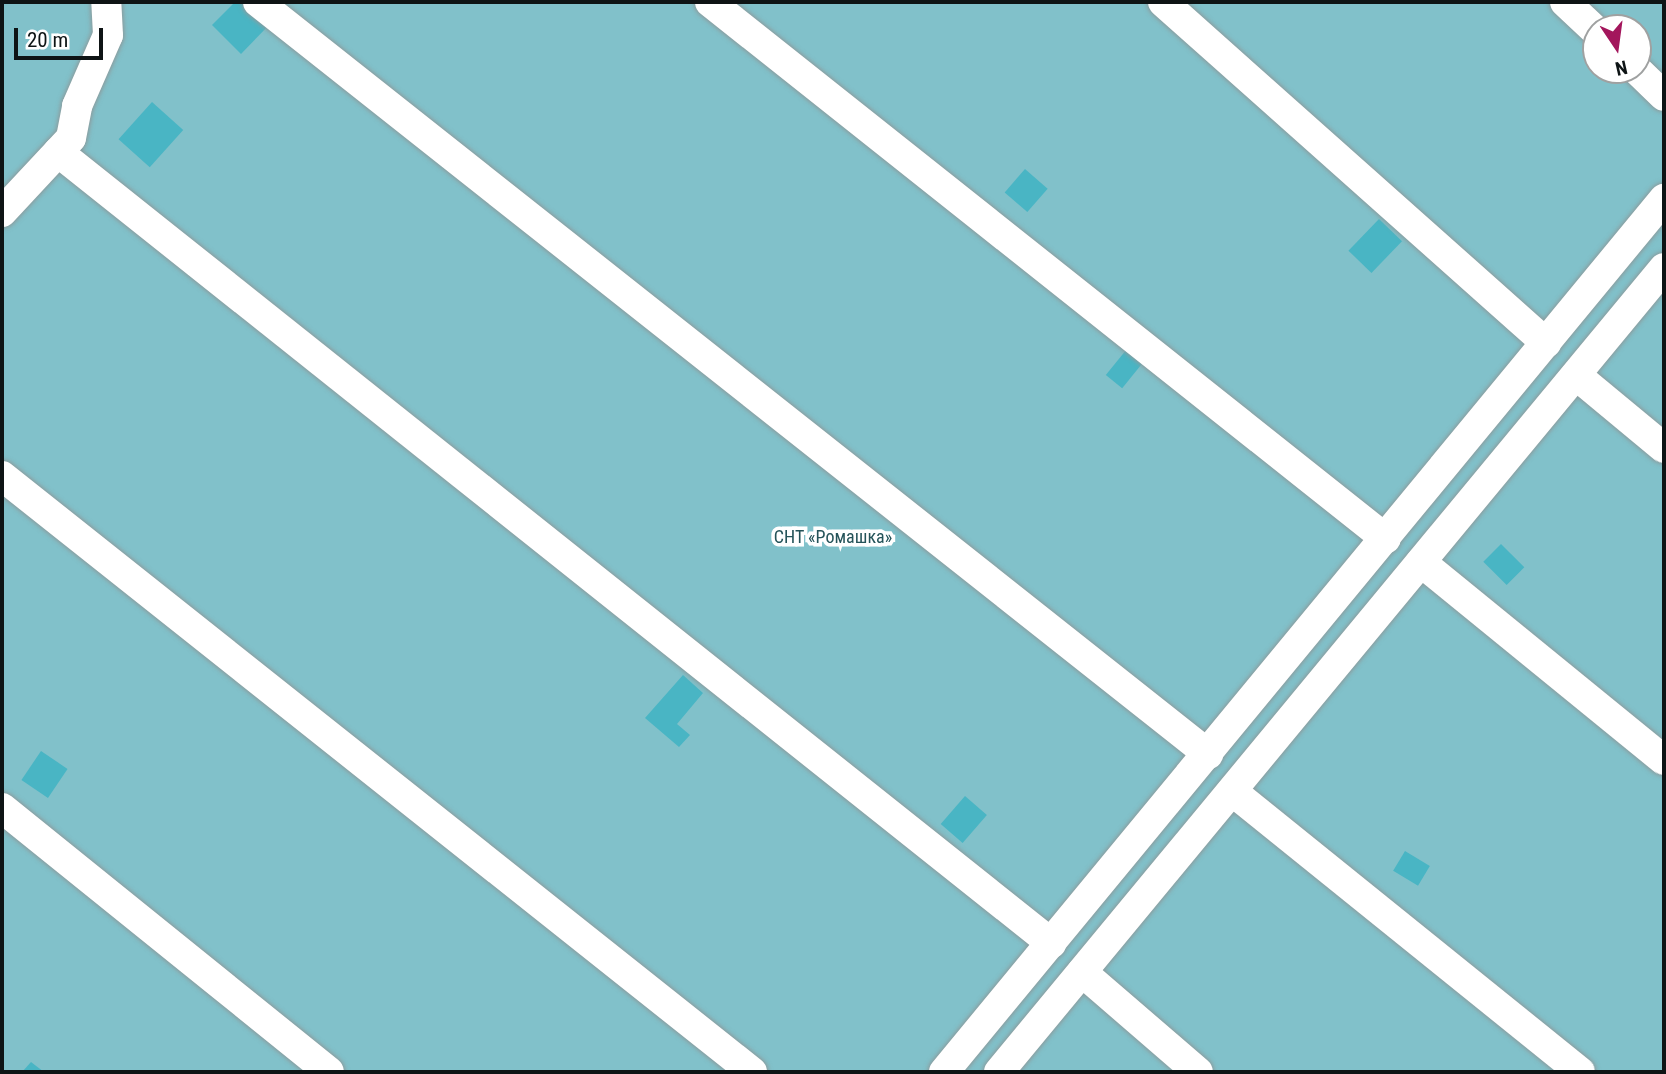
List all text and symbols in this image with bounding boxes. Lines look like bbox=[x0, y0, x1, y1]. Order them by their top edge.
scale bar bbox=[18, 14, 107, 58]
north arrow bbox=[1582, 14, 1652, 84]
text: 20 m bbox=[27, 28, 68, 52]
text: N bbox=[1613, 55, 1630, 81]
park label: СНТ «Ромашка» bbox=[774, 526, 892, 548]

